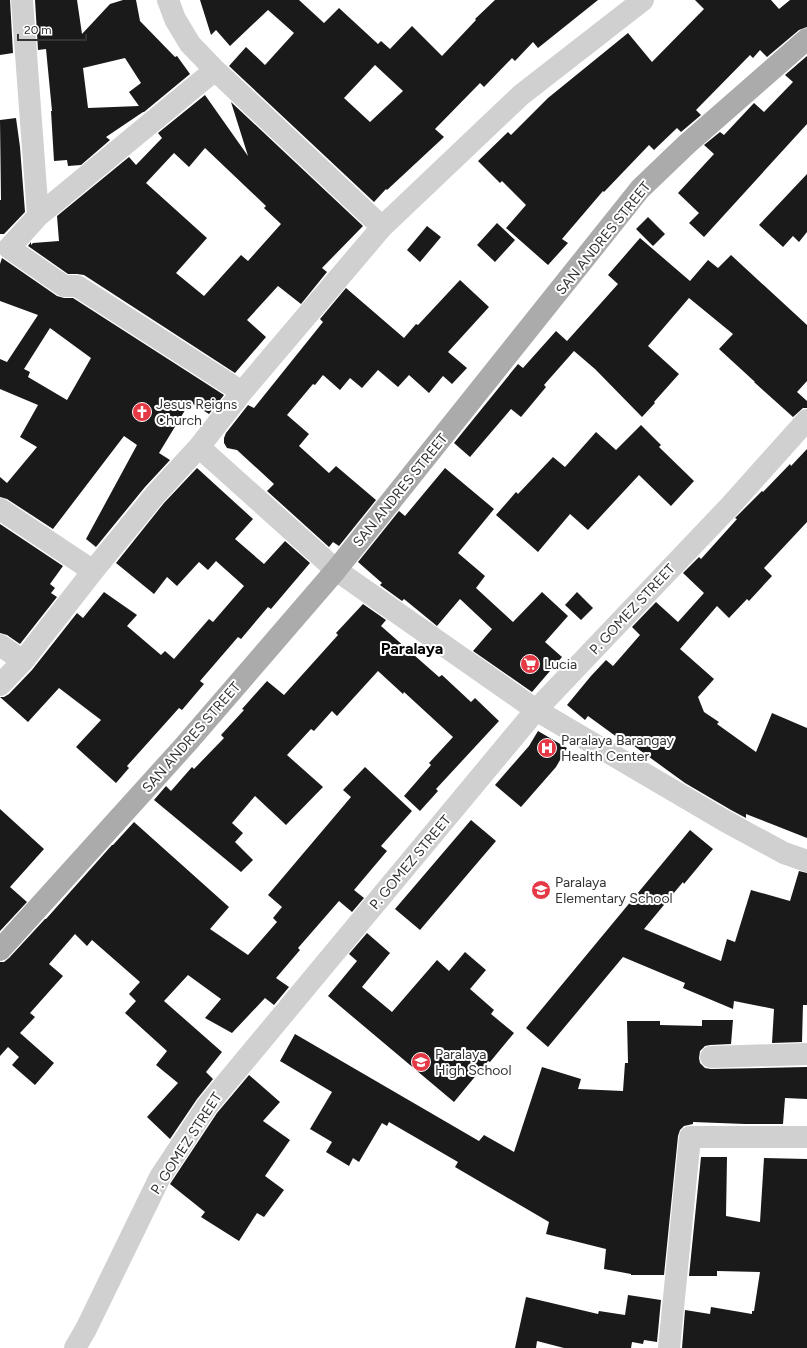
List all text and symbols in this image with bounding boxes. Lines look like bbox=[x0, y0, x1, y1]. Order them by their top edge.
scale bar bbox=[18, 16, 86, 42]
text: 20 m bbox=[24, 23, 52, 37]
street label: SAN ANDRES STREET bbox=[552, 178, 654, 298]
place label: Jesus Reigns Church bbox=[156, 396, 237, 429]
church icon: Jesus Reigns Church bbox=[131, 401, 153, 423]
street label: SAN ANDRES STREET bbox=[349, 430, 451, 550]
street label: P. GOMEZ STREET bbox=[586, 560, 679, 658]
district label: Paralaya bbox=[381, 639, 443, 658]
supermarket icon: Lucia bbox=[519, 653, 541, 675]
place label: Lucia bbox=[544, 656, 577, 673]
street label: SAN ANDRES STREET bbox=[139, 678, 244, 796]
place label: Paralaya Barangay Health Center bbox=[561, 732, 675, 765]
hospital icon: Paralaya Barangay Health Center bbox=[536, 737, 558, 759]
street label: P. GOMEZ STREET bbox=[366, 811, 455, 913]
place label: Paralaya Elementary School bbox=[555, 874, 673, 907]
school or university icon: Paralaya Elementary School bbox=[530, 879, 552, 901]
place label: Paralaya High School bbox=[435, 1046, 512, 1079]
school or university icon: Paralaya High School bbox=[410, 1051, 432, 1073]
street label: P. GOMEZ STREET bbox=[147, 1089, 226, 1197]

